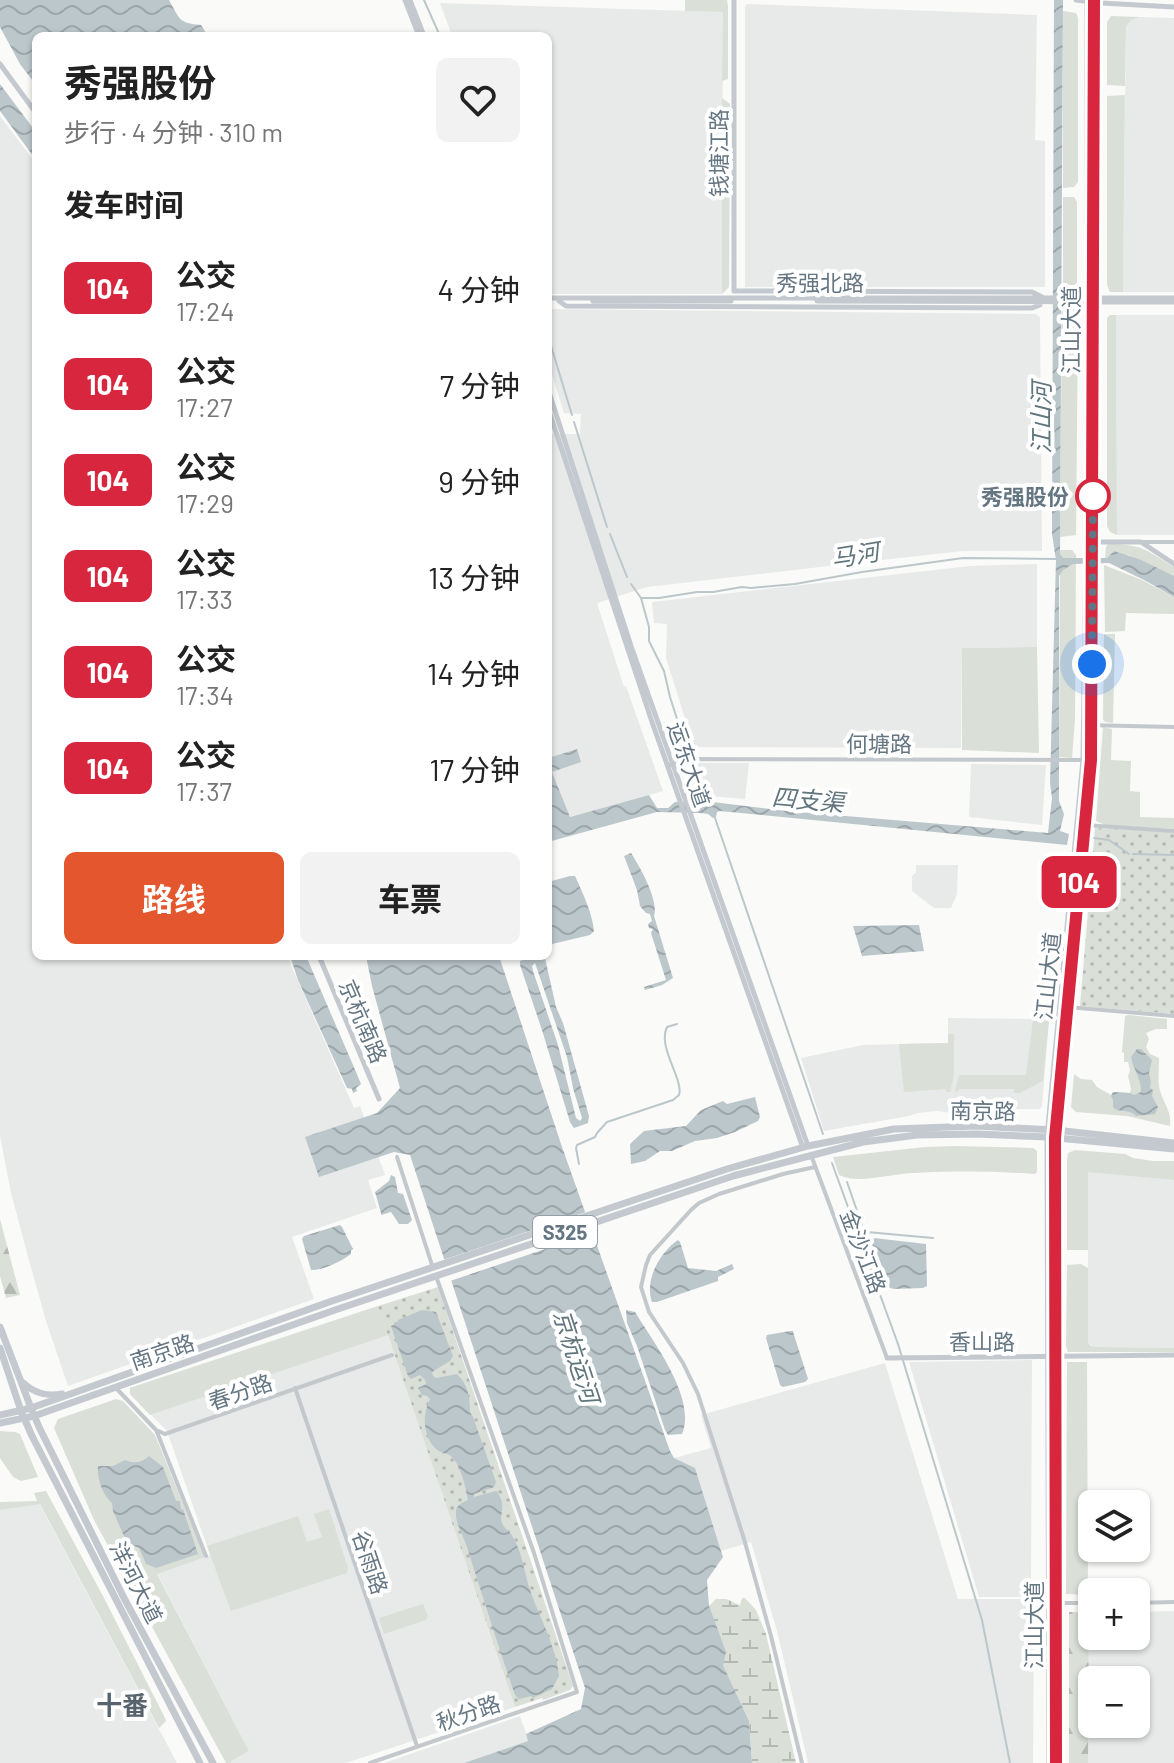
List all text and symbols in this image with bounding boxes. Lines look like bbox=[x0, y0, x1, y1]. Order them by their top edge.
button: heart bbox=[436, 58, 520, 142]
text: 秀强股份 bbox=[64, 59, 216, 105]
street label: 钱塘江路 bbox=[705, 109, 731, 197]
text: 步行 · 4 分钟 · 310 m bbox=[64, 116, 283, 147]
text: 发车时间 bbox=[64, 186, 184, 222]
text: 公交 bbox=[176, 256, 236, 292]
street label: 秀强北路 bbox=[776, 269, 864, 295]
text: 104 bbox=[87, 271, 129, 305]
text: 4 分钟 bbox=[437, 271, 520, 307]
street label: 江山大道 bbox=[1057, 286, 1083, 374]
text: 17:24 bbox=[176, 295, 234, 326]
text: 公交 bbox=[176, 352, 236, 388]
text: 104 bbox=[87, 367, 129, 401]
text: 7 分钟 bbox=[440, 367, 520, 403]
water label: 江山河 bbox=[1026, 378, 1055, 454]
text: 17:27 bbox=[176, 391, 232, 422]
text: 公交 bbox=[176, 448, 236, 484]
text: 104 bbox=[87, 463, 129, 497]
text: 9 分钟 bbox=[438, 463, 520, 499]
marker: 秀强股份 bbox=[1076, 479, 1110, 513]
place label: 秀强股份 bbox=[981, 483, 1069, 509]
text: 17:29 bbox=[176, 487, 234, 518]
water label: 马河 bbox=[829, 535, 885, 572]
text: 公交 bbox=[176, 544, 236, 580]
text: 104 bbox=[87, 559, 129, 593]
text: 13 分钟 bbox=[428, 559, 520, 595]
text: 17:33 bbox=[176, 583, 233, 614]
text: 公交 bbox=[176, 640, 236, 676]
your location bbox=[1072, 644, 1112, 684]
text: 104 bbox=[87, 655, 129, 689]
text: 14 分钟 bbox=[427, 655, 520, 691]
text: 17:34 bbox=[176, 679, 234, 710]
street label: 运东大道 bbox=[663, 718, 717, 810]
street label: 何塘路 bbox=[846, 730, 912, 756]
text: 公交 bbox=[176, 736, 236, 772]
text: 104 bbox=[87, 751, 129, 785]
text: 17 分钟 bbox=[429, 751, 520, 787]
text: 17:37 bbox=[176, 775, 232, 806]
water label: 四支渠 bbox=[771, 781, 848, 817]
button: 路线 bbox=[64, 852, 284, 944]
button: 车票 bbox=[300, 852, 520, 944]
line badge: 104 bbox=[1033, 856, 1125, 908]
text: 104 bbox=[1058, 865, 1100, 899]
street label: 江山大道 bbox=[1029, 931, 1065, 1021]
street label: 京杭南路 bbox=[335, 975, 393, 1067]
street label: 南京路 bbox=[950, 1096, 1016, 1124]
street label: 金沙江路 bbox=[836, 1205, 892, 1297]
road number: S325 bbox=[533, 1216, 597, 1248]
water label: 京杭运河 bbox=[548, 1306, 607, 1410]
street label: 南京路 bbox=[127, 1328, 197, 1374]
street label: 香山路 bbox=[949, 1328, 1015, 1354]
street label: 春分路 bbox=[205, 1368, 275, 1414]
map controls bbox=[1078, 1490, 1150, 1738]
button: layers bbox=[1078, 1490, 1150, 1562]
street label: 谷雨路 bbox=[348, 1527, 394, 1597]
street label: 洋河大道 bbox=[105, 1537, 169, 1627]
button: + bbox=[1078, 1578, 1150, 1650]
street label: 江山大道 bbox=[1020, 1581, 1046, 1669]
button: − bbox=[1078, 1666, 1150, 1738]
district label: 十番 bbox=[96, 1689, 148, 1720]
street label: 秋分路 bbox=[433, 1689, 503, 1735]

